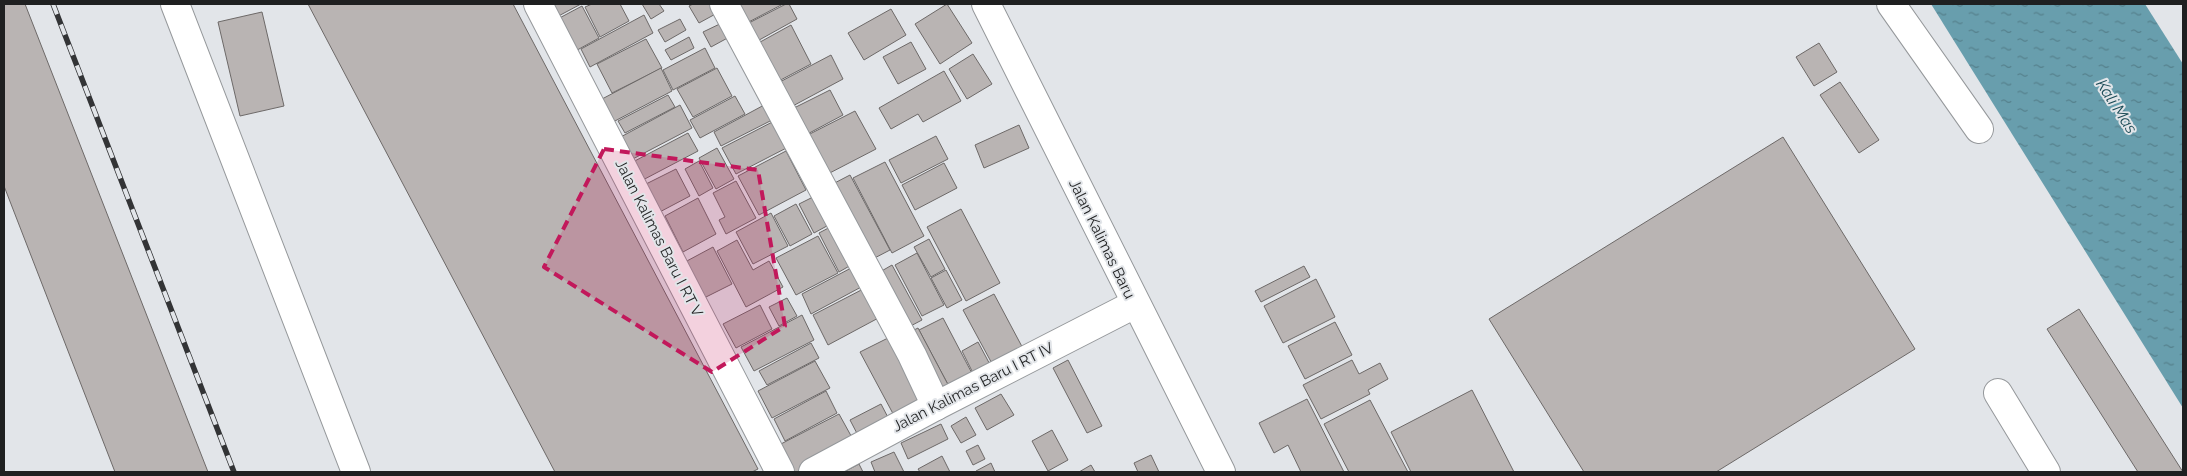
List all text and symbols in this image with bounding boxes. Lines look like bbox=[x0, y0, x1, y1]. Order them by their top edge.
water label: Kali Mas bbox=[2092, 76, 2141, 137]
street label: Jalan Kalimas Baru I RT V bbox=[612, 156, 706, 320]
street label: Jalan Kalimas Baru bbox=[1065, 176, 1139, 302]
street label: Jalan Kalimas Baru I RT IV bbox=[890, 339, 1056, 435]

